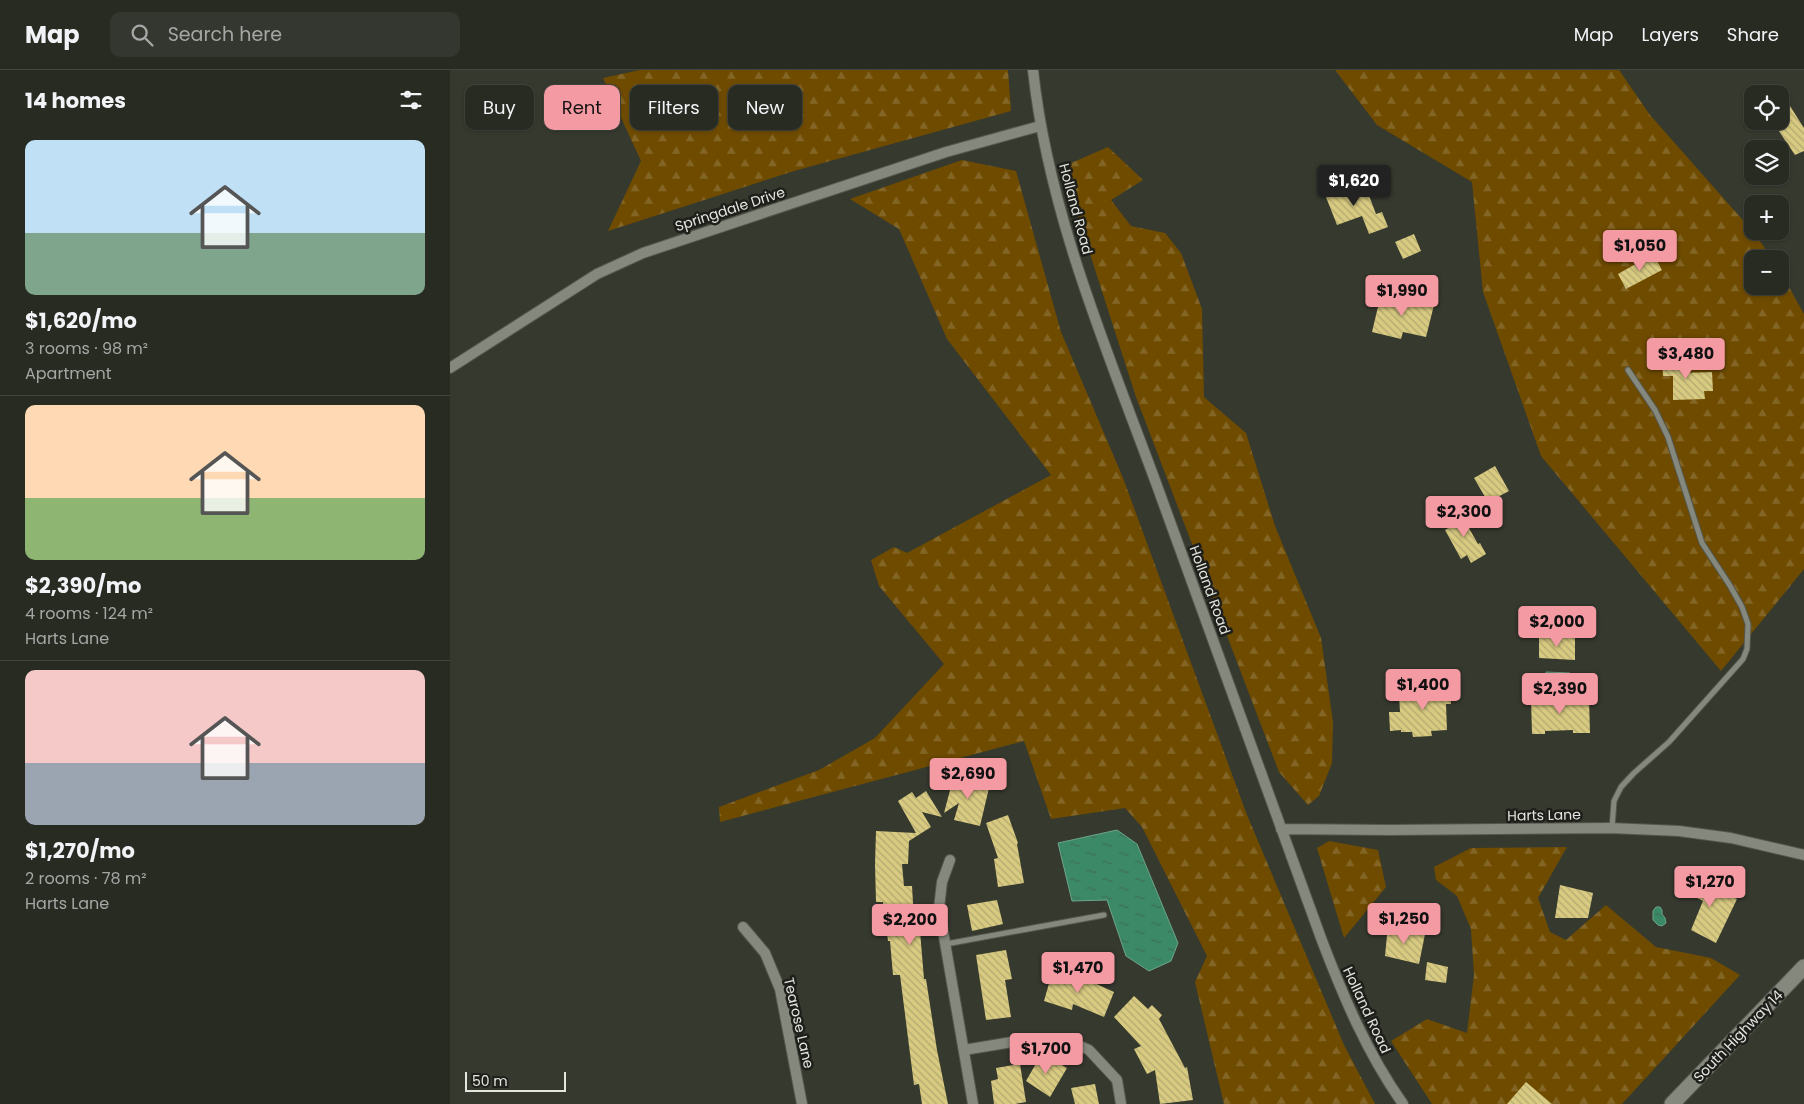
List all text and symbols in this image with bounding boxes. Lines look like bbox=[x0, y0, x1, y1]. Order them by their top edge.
search box bbox=[110, 12, 460, 57]
text: Map bbox=[25, 18, 80, 51]
icon: search bbox=[128, 21, 156, 49]
text: Search here bbox=[168, 21, 282, 48]
text: Map bbox=[1574, 22, 1614, 47]
text: Layers bbox=[1642, 22, 1699, 47]
text: Share bbox=[1727, 22, 1779, 47]
chip: Buy bbox=[465, 85, 534, 130]
chip: Rent bbox=[544, 85, 620, 130]
chip: Filters bbox=[630, 85, 718, 130]
chip: New bbox=[728, 85, 802, 130]
map controls bbox=[1744, 85, 1789, 295]
button: locate bbox=[1744, 85, 1789, 130]
text: 14 homes bbox=[25, 86, 126, 115]
icon: filters bbox=[397, 86, 425, 114]
button: layers bbox=[1744, 140, 1789, 185]
street label: Holland Road bbox=[1054, 161, 1098, 257]
pin: $1,620 bbox=[1313, 164, 1395, 207]
text: $1,620 bbox=[1329, 169, 1379, 192]
icon: home bbox=[180, 172, 270, 262]
street label: Springdale Drive bbox=[672, 182, 788, 236]
button: + bbox=[1744, 195, 1789, 240]
pin: $1,050 bbox=[1599, 230, 1681, 272]
text: $1,050 bbox=[1614, 234, 1666, 257]
button: − bbox=[1744, 250, 1789, 295]
pin: $1,990 bbox=[1361, 274, 1443, 317]
text: $1,990 bbox=[1376, 279, 1428, 302]
text: $1,620/mo bbox=[25, 306, 137, 335]
text: 3 rooms · 98 m² bbox=[25, 337, 148, 360]
pin: $3,480 bbox=[1645, 338, 1727, 380]
text: $3,480 bbox=[1658, 342, 1714, 365]
text: Apartment bbox=[25, 362, 112, 385]
icon: home bbox=[180, 438, 270, 528]
pin: $2,300 bbox=[1423, 496, 1505, 538]
text: $2,300 bbox=[1437, 500, 1491, 523]
street label: Holland Road bbox=[1185, 543, 1235, 637]
text: $2,390/mo bbox=[25, 571, 141, 600]
text: 4 rooms · 124 m² bbox=[25, 602, 153, 625]
pin: $2,000 bbox=[1516, 606, 1598, 648]
text: $2,000 bbox=[1529, 610, 1585, 633]
text: Harts Lane bbox=[25, 627, 109, 650]
pin: $1,400 bbox=[1382, 668, 1464, 711]
pin: $2,390 bbox=[1519, 672, 1601, 715]
text: $1,400 bbox=[1397, 673, 1449, 696]
text: $2,390 bbox=[1533, 677, 1587, 700]
icon: home bbox=[180, 703, 270, 793]
pin: $2,690 bbox=[927, 758, 1009, 800]
text: $2,690 bbox=[941, 762, 995, 785]
street label: Harts Lane bbox=[1507, 804, 1581, 826]
text: $1,270/mo bbox=[25, 836, 135, 865]
pin: $1,270 bbox=[1669, 866, 1751, 908]
text: 2 rooms · 78 m² bbox=[25, 867, 147, 890]
text: $1,270 bbox=[1685, 870, 1735, 893]
text: Harts Lane bbox=[25, 892, 109, 915]
pin: $1,250 bbox=[1363, 902, 1445, 945]
pin: $2,200 bbox=[869, 904, 951, 946]
text: $1,250 bbox=[1378, 907, 1430, 930]
text: $2,200 bbox=[883, 908, 937, 931]
pin: $1,470 bbox=[1037, 952, 1119, 994]
text: $1,470 bbox=[1053, 956, 1103, 979]
street label: Holland Road bbox=[1338, 963, 1396, 1057]
street label: Tearose Lane bbox=[779, 976, 819, 1071]
street label: South Highway 14 bbox=[1689, 985, 1787, 1087]
pin: $1,700 bbox=[1005, 1032, 1087, 1075]
text: $1,700 bbox=[1021, 1037, 1071, 1060]
scale bar bbox=[465, 1069, 566, 1092]
text: 50 m bbox=[472, 1071, 508, 1091]

